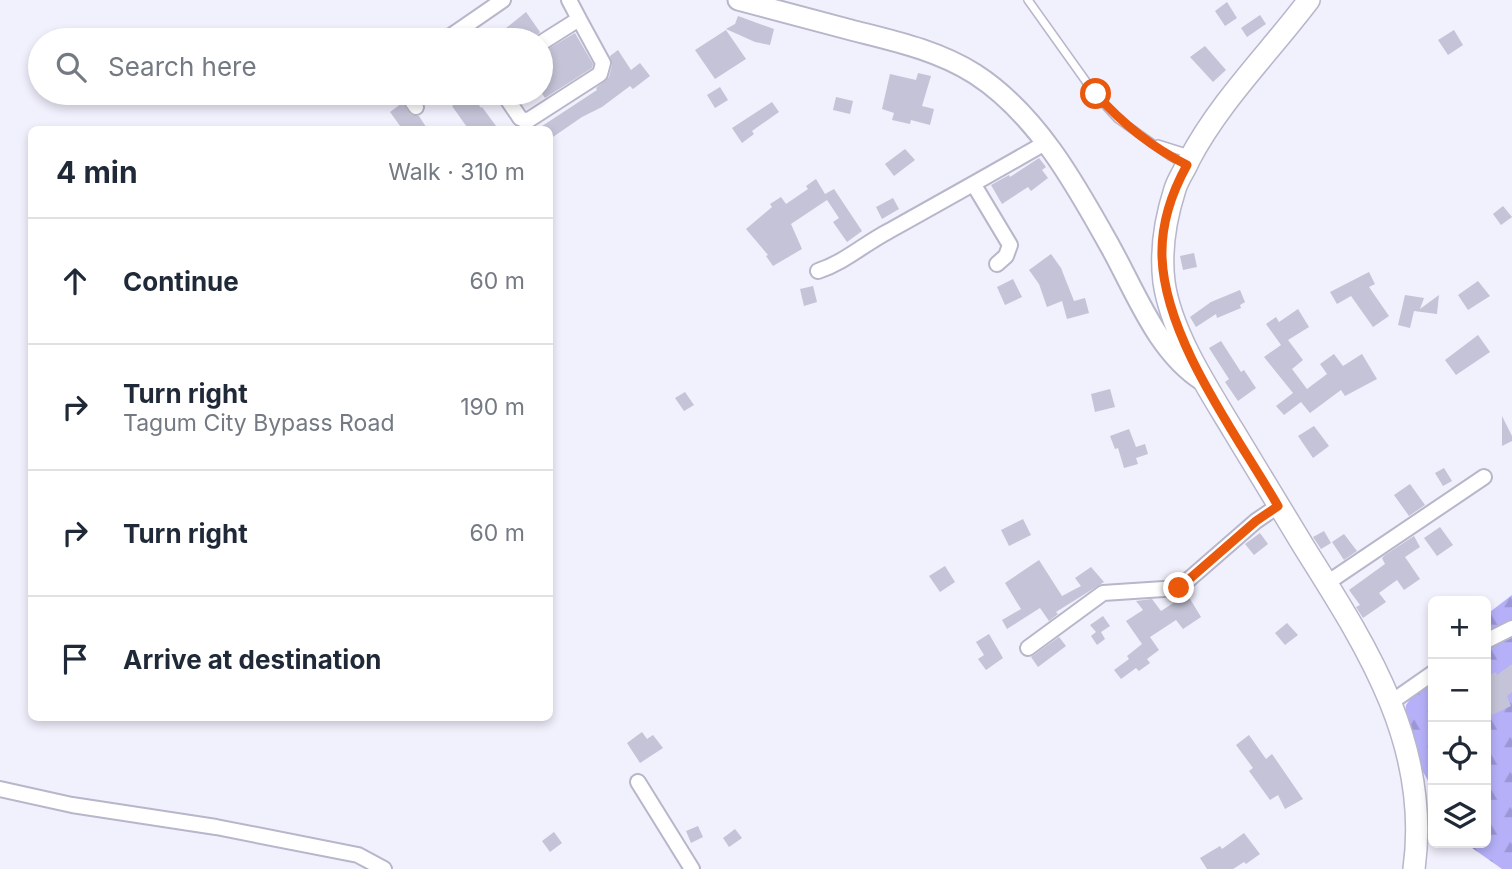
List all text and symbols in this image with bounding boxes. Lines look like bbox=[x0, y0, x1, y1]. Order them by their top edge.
search box bbox=[28, 28, 553, 105]
icon: search bbox=[52, 48, 90, 86]
text: Search here bbox=[108, 51, 257, 82]
route start bbox=[1080, 78, 1111, 109]
text: 4 min bbox=[56, 154, 138, 190]
text: Walk · 310 m bbox=[388, 158, 525, 186]
icon: ahead bbox=[56, 262, 94, 300]
text: Continue bbox=[123, 266, 239, 297]
text: 60 m bbox=[470, 267, 525, 295]
text: Turn right bbox=[123, 378, 248, 409]
icon: right bbox=[56, 388, 94, 426]
text: 190 m bbox=[460, 393, 525, 421]
text: Tagum City Bypass Road bbox=[123, 409, 395, 437]
icon: right bbox=[56, 514, 94, 552]
text: Turn right bbox=[123, 518, 248, 549]
text: 60 m bbox=[470, 519, 525, 547]
route end bbox=[1163, 572, 1194, 603]
map controls bbox=[1428, 596, 1491, 848]
button: + bbox=[1428, 596, 1491, 659]
icon: arrive bbox=[56, 640, 94, 678]
text: Arrive at destination bbox=[123, 644, 382, 675]
button: − bbox=[1428, 659, 1491, 722]
button: locate bbox=[1428, 722, 1491, 785]
button: layers bbox=[1428, 785, 1491, 848]

